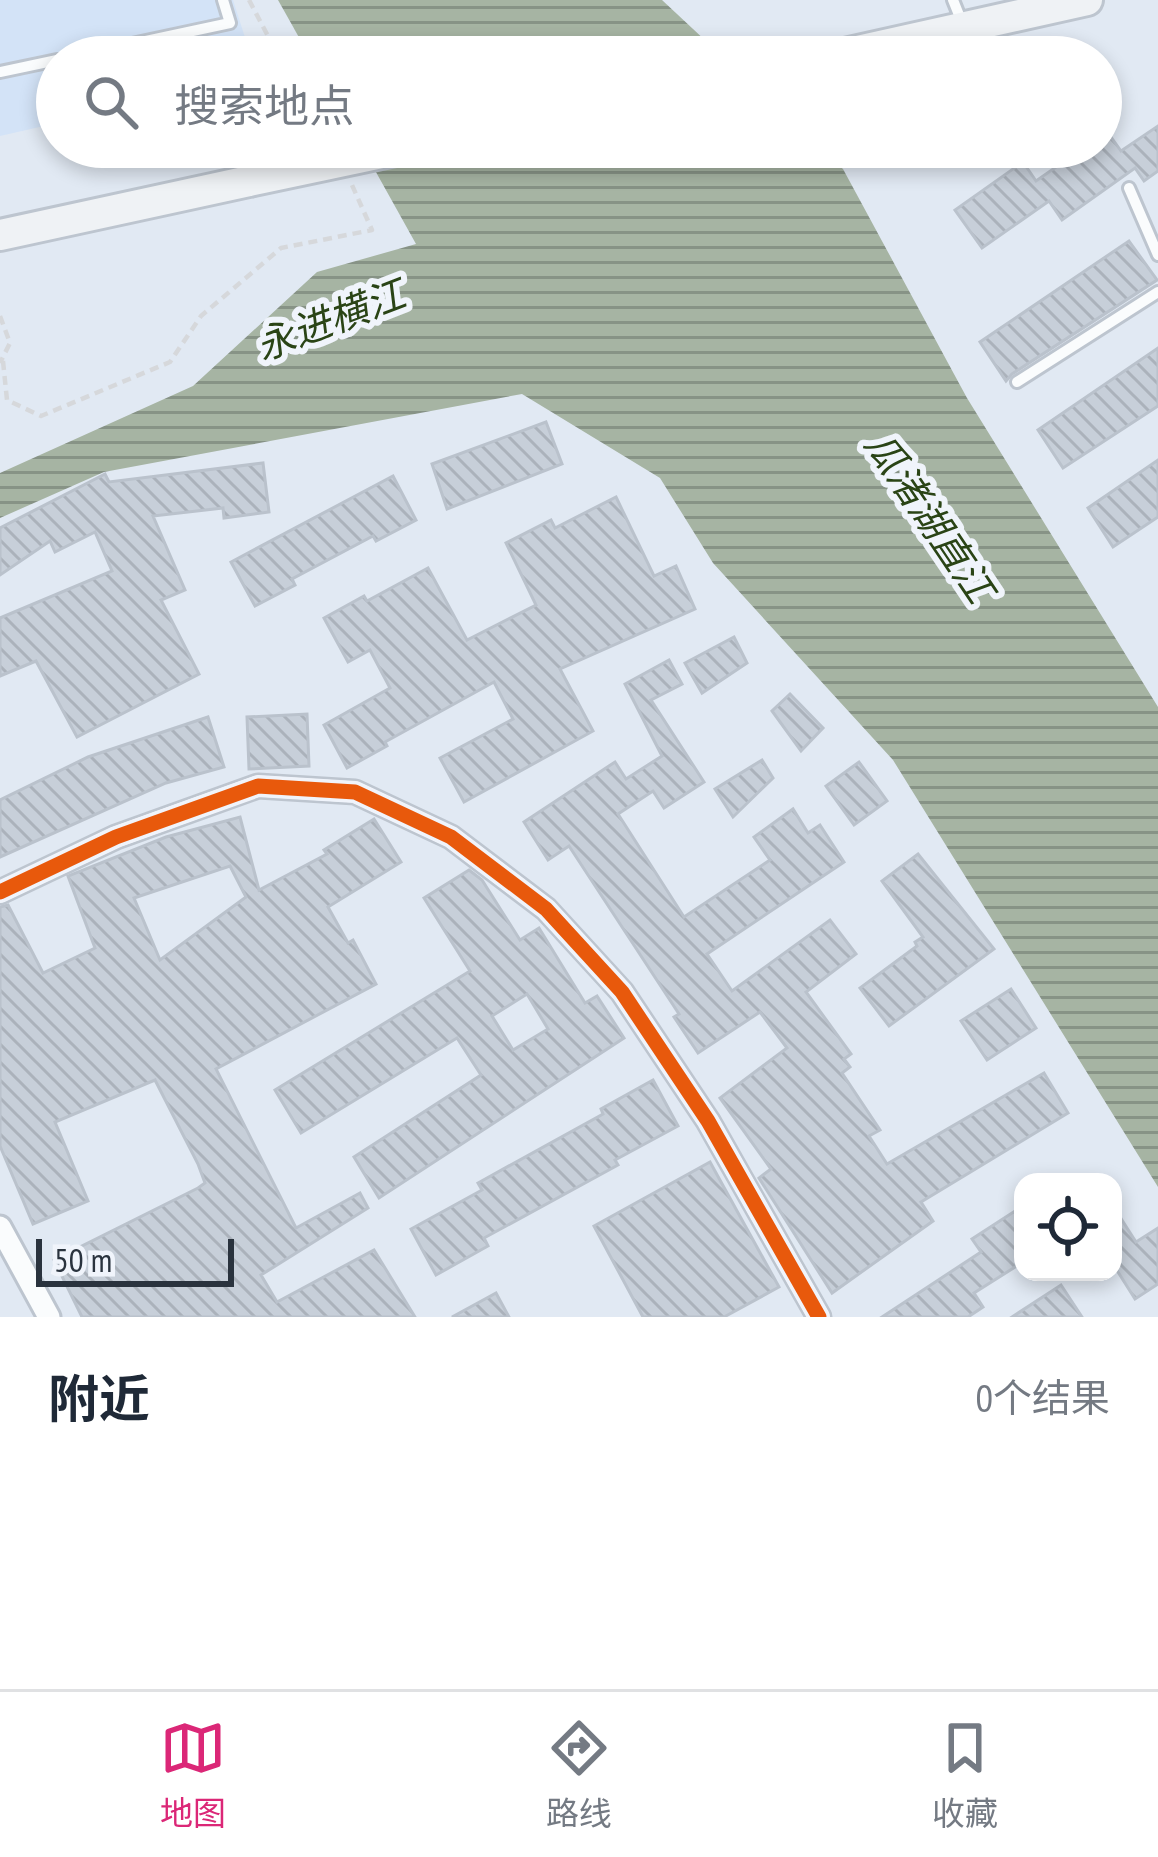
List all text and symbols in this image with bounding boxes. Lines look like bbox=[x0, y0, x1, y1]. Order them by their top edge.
search box bbox=[36, 36, 1122, 168]
icon: search bbox=[78, 69, 144, 135]
text: 搜索地点 bbox=[174, 76, 354, 134]
water label: 永进横江 bbox=[248, 266, 416, 371]
water label: 瓜渚湖直江 bbox=[855, 422, 1008, 615]
map controls bbox=[1014, 1173, 1122, 1281]
button: locate bbox=[1014, 1173, 1122, 1281]
scale bar bbox=[36, 1233, 234, 1286]
text: 50 m bbox=[54, 1238, 112, 1281]
text: 附近 bbox=[48, 1365, 150, 1431]
text: 0个结果 bbox=[975, 1372, 1110, 1423]
tab: 地图 bbox=[160, 1715, 226, 1835]
tab: 路线 bbox=[546, 1715, 612, 1835]
tab: 收藏 bbox=[932, 1715, 998, 1835]

